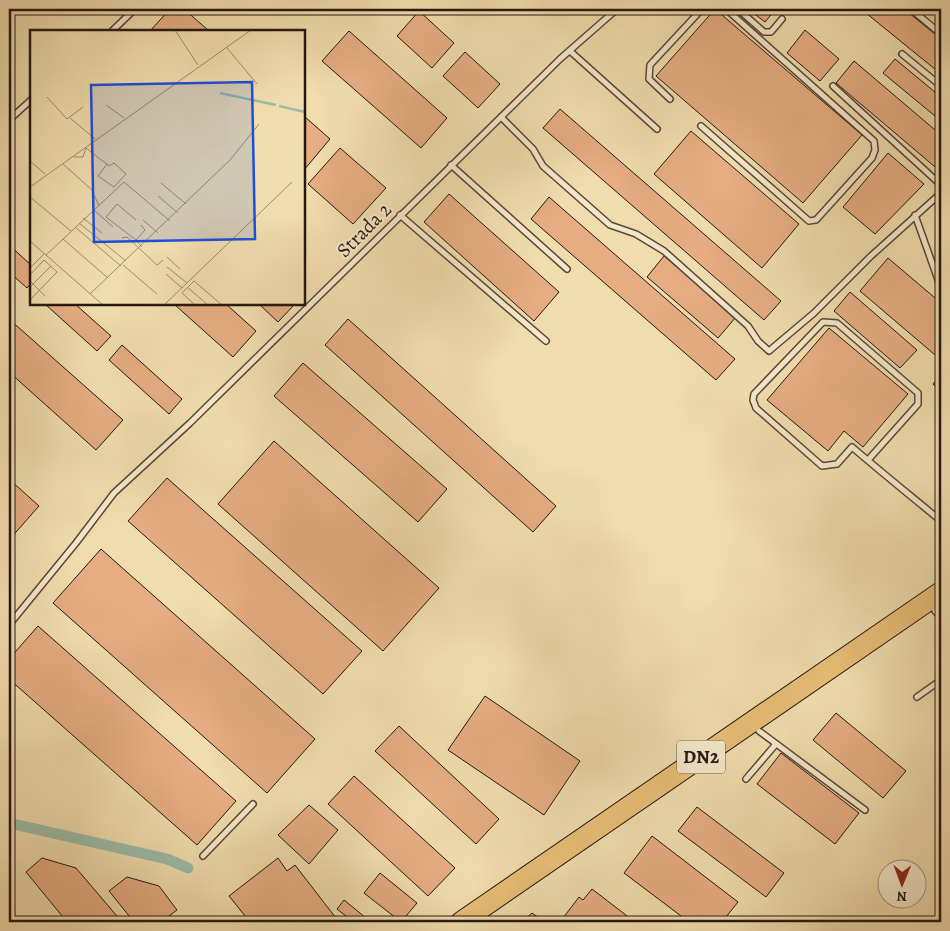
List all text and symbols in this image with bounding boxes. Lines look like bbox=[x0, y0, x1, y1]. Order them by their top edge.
inset map bbox=[30, 30, 305, 305]
street label: Strada 2 bbox=[331, 196, 398, 263]
road number: DN2 bbox=[677, 740, 725, 774]
north arrow bbox=[878, 858, 928, 908]
text: N bbox=[897, 887, 907, 906]

